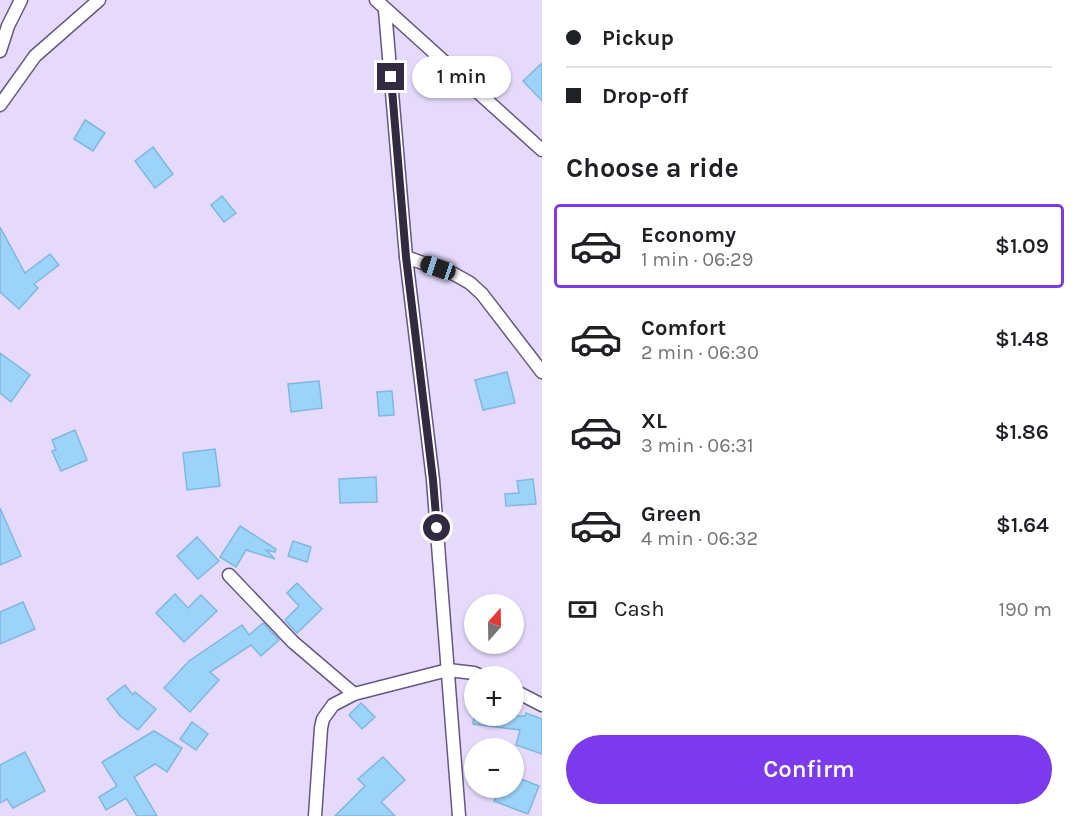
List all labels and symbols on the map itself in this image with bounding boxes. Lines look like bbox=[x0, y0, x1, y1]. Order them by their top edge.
callout: 1 min bbox=[412, 56, 511, 98]
route end bbox=[377, 63, 404, 90]
car bbox=[418, 254, 458, 282]
route start bbox=[423, 514, 450, 541]
north arrow bbox=[464, 594, 524, 654]

